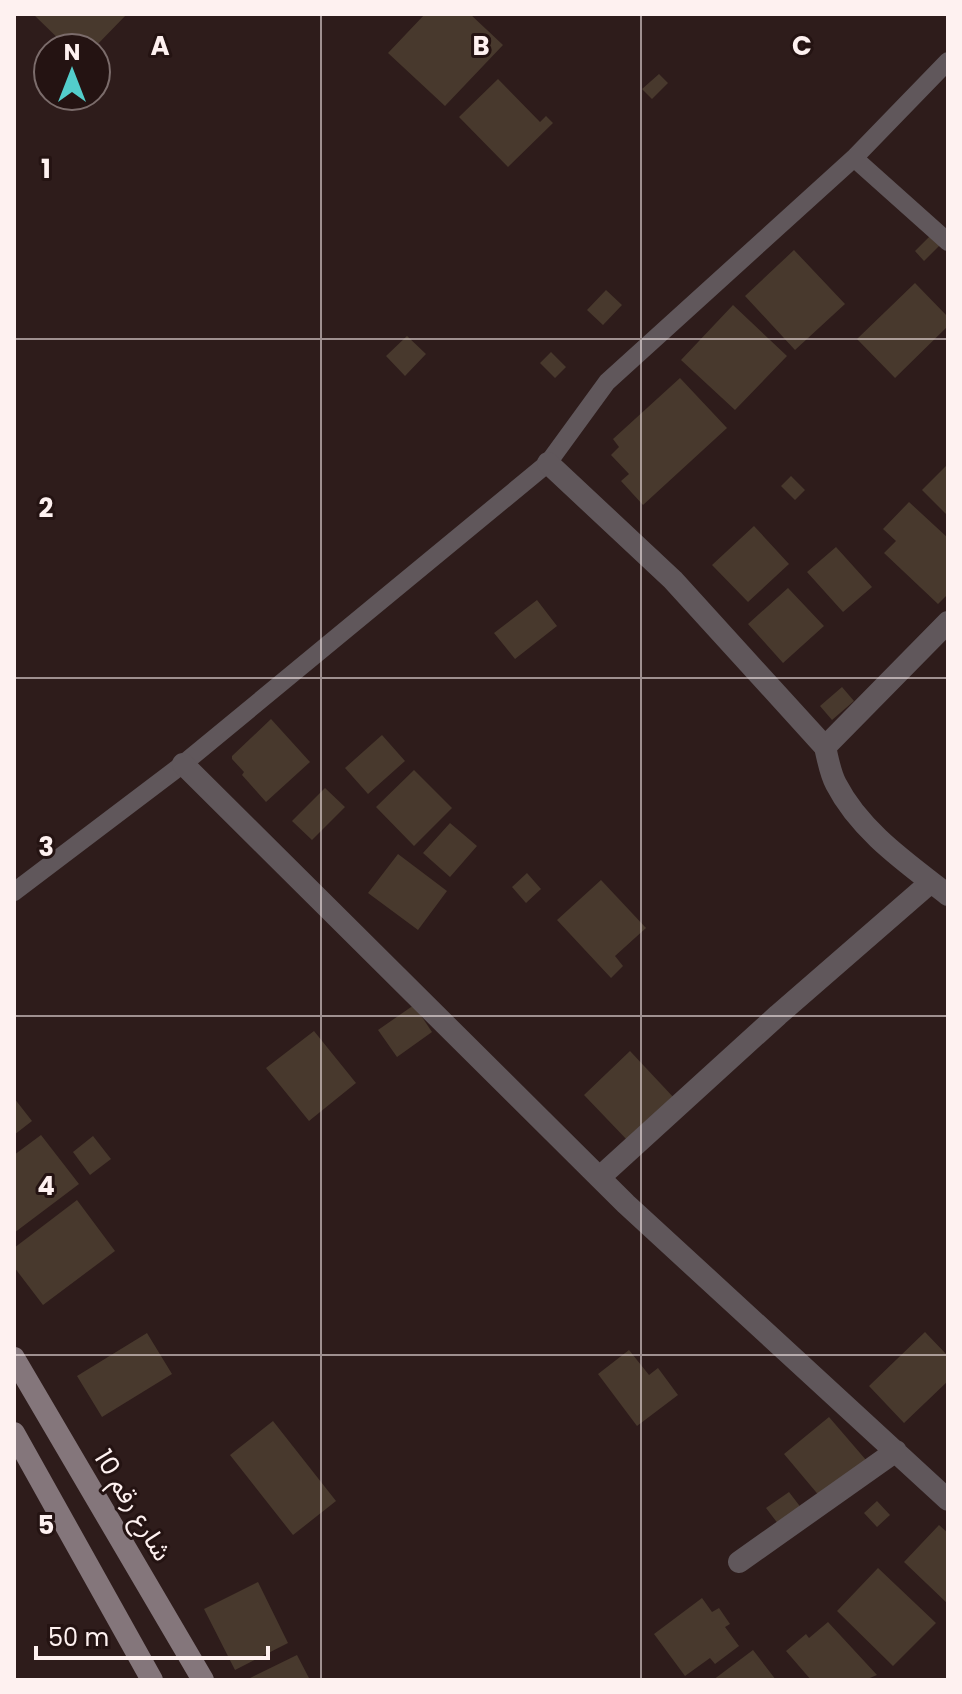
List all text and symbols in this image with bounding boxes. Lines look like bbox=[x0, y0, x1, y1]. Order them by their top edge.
text: A bbox=[150, 28, 170, 64]
text: B bbox=[472, 28, 490, 64]
text: C bbox=[792, 28, 812, 64]
north arrow bbox=[32, 32, 112, 112]
text: N bbox=[64, 37, 80, 68]
text: 1 bbox=[41, 151, 51, 187]
text: 2 bbox=[39, 490, 54, 526]
text: 3 bbox=[38, 829, 54, 865]
text: 4 bbox=[37, 1168, 55, 1204]
street label: شارع رقم 10 bbox=[84, 1442, 180, 1569]
text: 5 bbox=[38, 1507, 54, 1543]
scale bar bbox=[36, 1610, 268, 1660]
text: 50 m bbox=[48, 1621, 109, 1654]

